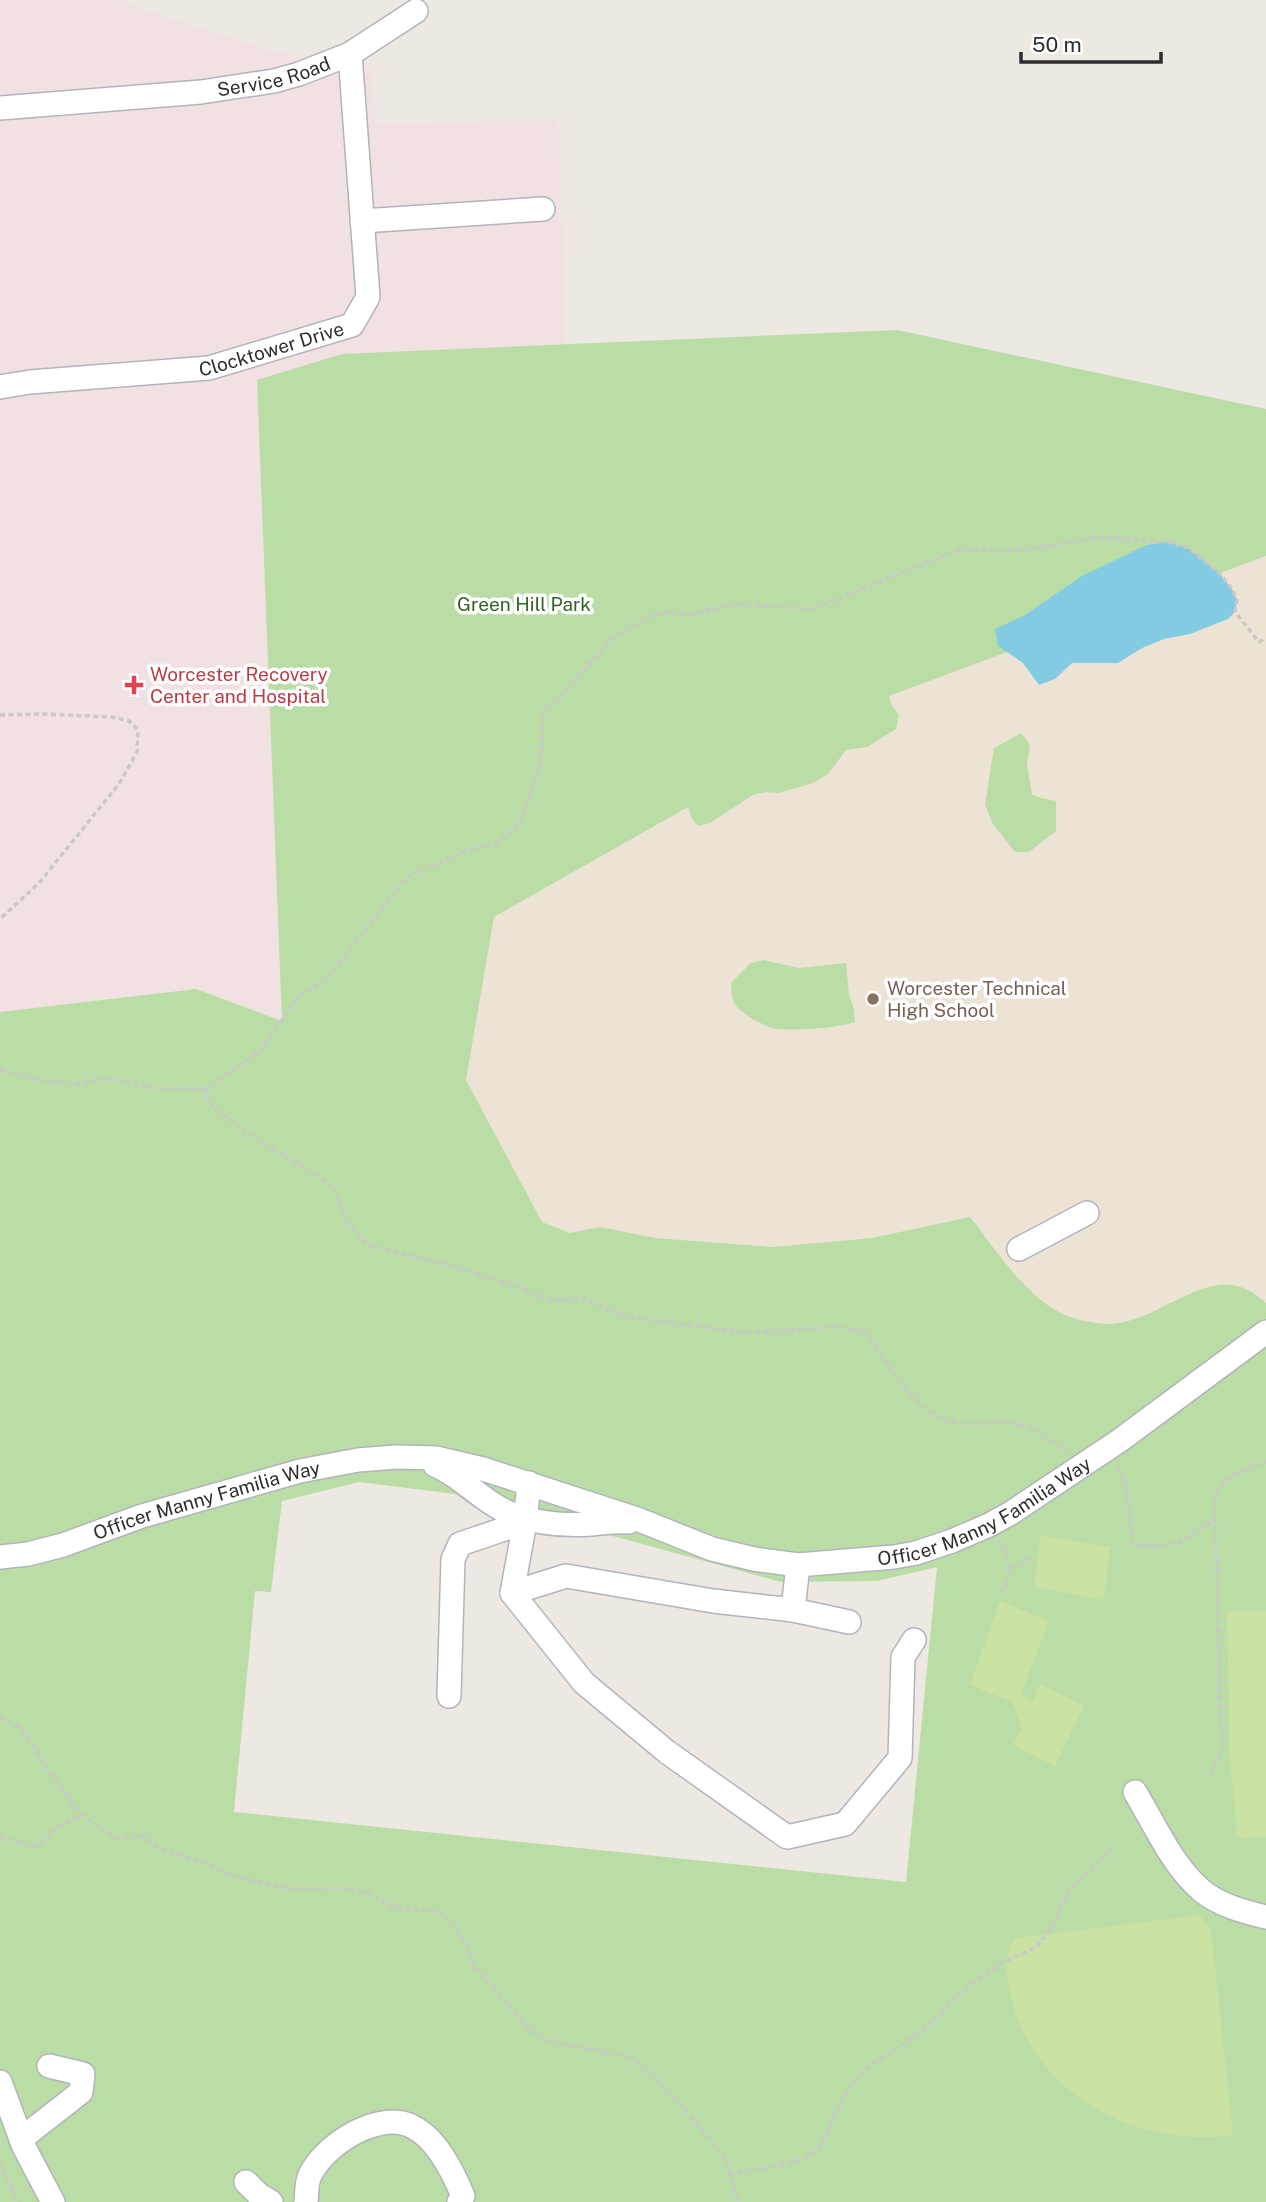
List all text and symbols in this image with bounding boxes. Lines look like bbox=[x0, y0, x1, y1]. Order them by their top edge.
scale bar bbox=[1021, 21, 1161, 65]
text: 50 m bbox=[1032, 32, 1082, 57]
street label: Service Road bbox=[216, 52, 333, 100]
street label: Clocktower Drive bbox=[198, 317, 346, 380]
park label: Green Hill Park bbox=[457, 593, 591, 615]
place label: Worcester Recovery Center and Hospital bbox=[150, 663, 328, 707]
marker: Worcester Recovery Center and Hospital bbox=[124, 675, 144, 695]
place label: Worcester Technical High School bbox=[887, 977, 1067, 1021]
marker: Worcester Technical High School bbox=[865, 991, 881, 1007]
street label: Officer Manny Familia Way bbox=[877, 1452, 1095, 1569]
street label: Officer Manny Familia Way bbox=[90, 1456, 322, 1544]

